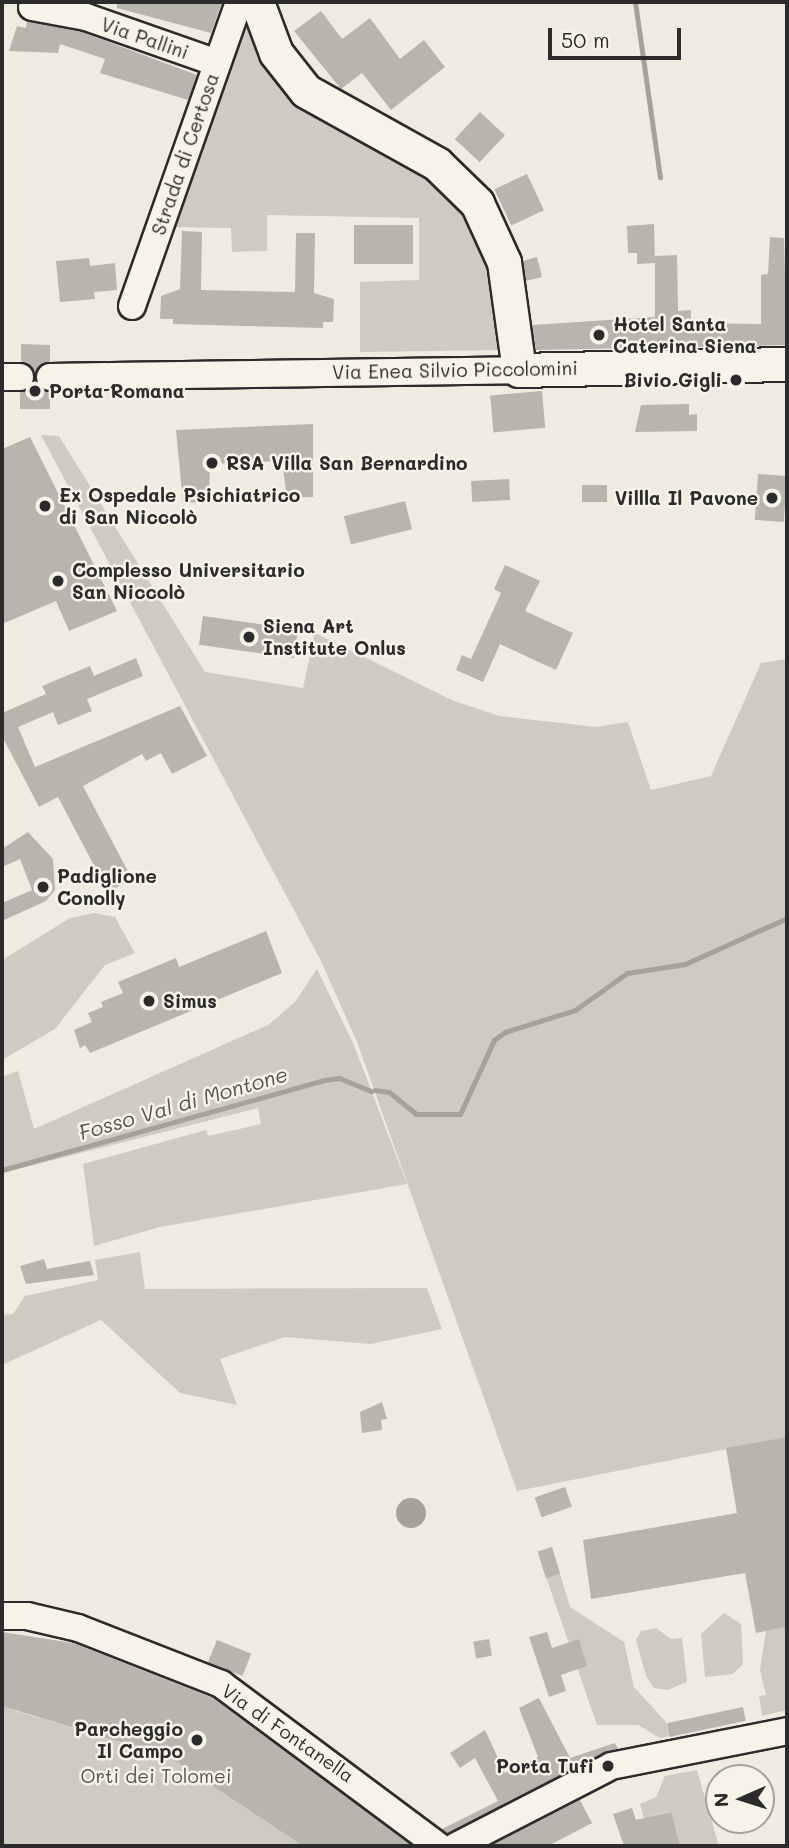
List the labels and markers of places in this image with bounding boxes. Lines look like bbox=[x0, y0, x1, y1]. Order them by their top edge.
place label: Hotel Santa Caterina Siena bbox=[613, 313, 756, 357]
marker: Hotel Santa Caterina Siena bbox=[591, 327, 607, 343]
place label: Bivio Gigli bbox=[624, 369, 722, 391]
marker: Bivio Gigli bbox=[728, 372, 744, 388]
place label: Porta Romana bbox=[49, 380, 184, 402]
marker: Porta Romana bbox=[27, 383, 43, 399]
place label: RSA Villa San Bernardino bbox=[226, 452, 468, 474]
marker: RSA Villa San Bernardino bbox=[204, 455, 220, 471]
place label: Ex Ospedale Psichiatrico di San Niccolò bbox=[59, 484, 300, 528]
place label: Villla Il Pavone bbox=[615, 487, 758, 509]
marker: Villla Il Pavone bbox=[764, 490, 780, 506]
marker: Ex Ospedale Psichiatrico di San Niccolò bbox=[37, 498, 53, 514]
place label: Complesso Universitario San Niccolò bbox=[72, 559, 305, 603]
marker: Complesso Universitario San Niccolò bbox=[50, 573, 66, 589]
place label: Siena Art Institute Onlus bbox=[263, 615, 406, 659]
marker: Siena Art Institute Onlus bbox=[241, 629, 257, 645]
place label: Padiglione Conolly bbox=[57, 865, 157, 909]
marker: Padiglione Conolly bbox=[35, 879, 51, 895]
place label: Simus bbox=[163, 990, 217, 1012]
marker: Simus bbox=[141, 993, 157, 1009]
place label: Parcheggio Il Campo bbox=[74, 1718, 183, 1762]
marker: Parcheggio Il Campo bbox=[189, 1732, 205, 1748]
place label: Porta Tufi bbox=[496, 1755, 594, 1777]
marker: Porta Tufi bbox=[600, 1758, 616, 1774]

